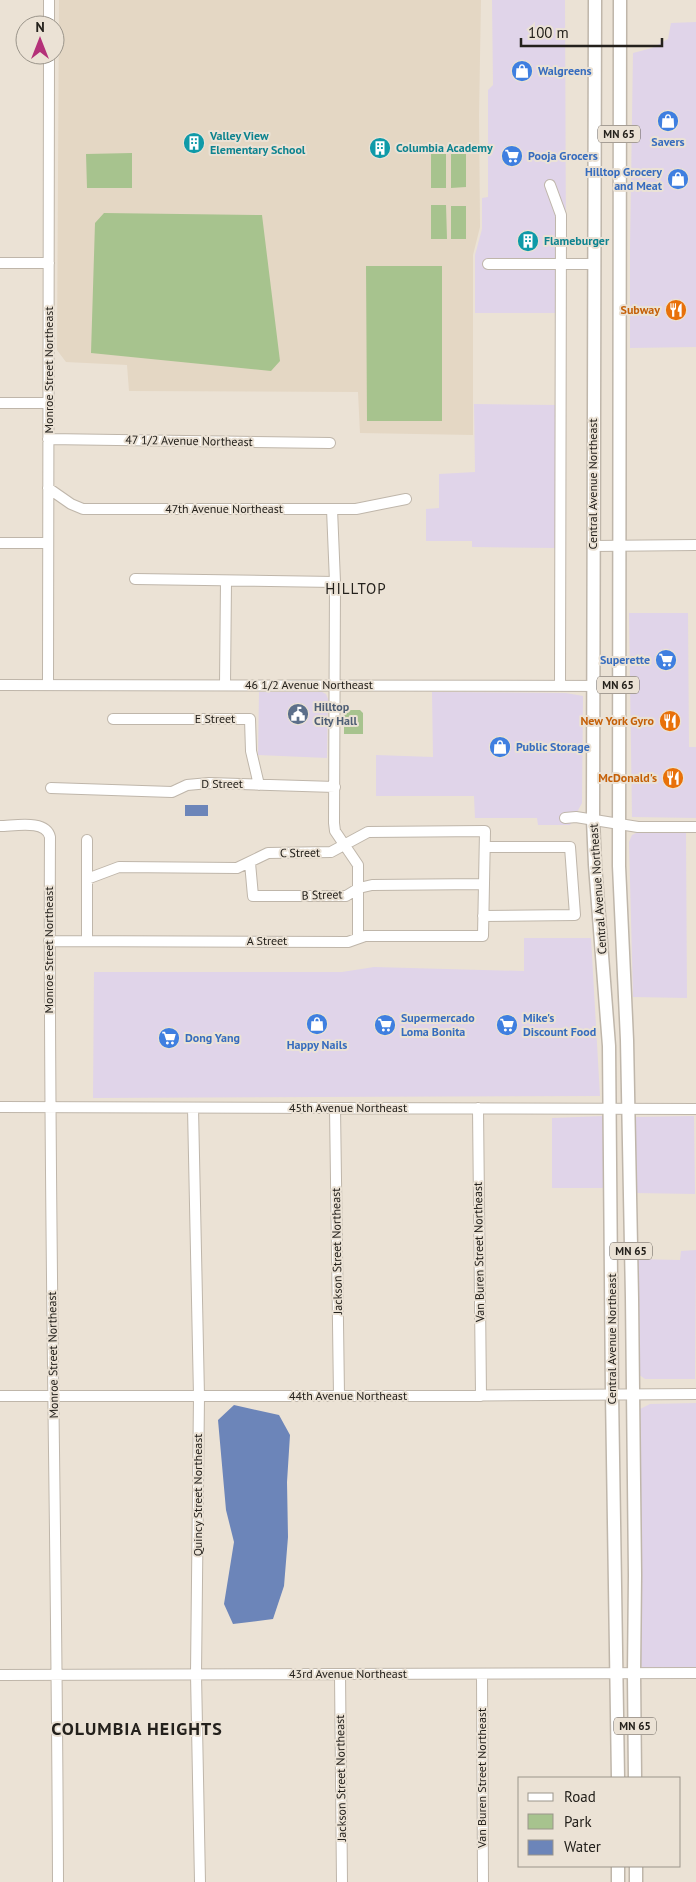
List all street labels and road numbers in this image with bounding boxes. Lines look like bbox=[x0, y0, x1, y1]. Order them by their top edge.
road number: MN 65 bbox=[598, 126, 640, 142]
street label: Monroe Street Northeast bbox=[41, 307, 56, 433]
street label: Central Avenue Northeast bbox=[585, 419, 600, 549]
street label: 47 1/2 Avenue Northeast bbox=[125, 432, 253, 449]
street label: 47th Avenue Northeast bbox=[165, 501, 283, 516]
road number: MN 65 bbox=[597, 676, 639, 694]
street label: 46 1/2 Avenue Northeast bbox=[245, 677, 373, 692]
street label: E Street bbox=[195, 711, 235, 726]
street label: D Street bbox=[201, 776, 243, 791]
street label: Central Avenue Northeast bbox=[585, 823, 610, 955]
street label: C Street bbox=[280, 845, 320, 860]
street label: B Street bbox=[301, 886, 343, 903]
street label: Monroe Street Northeast bbox=[41, 887, 56, 1013]
street label: A Street bbox=[247, 933, 287, 948]
street label: 45th Avenue Northeast bbox=[289, 1100, 407, 1115]
street label: Van Buren Street Northeast bbox=[470, 1182, 487, 1323]
street label: Jackson Street Northeast bbox=[328, 1188, 345, 1315]
road number: MN 65 bbox=[610, 1242, 652, 1260]
street label: Central Avenue Northeast bbox=[604, 1274, 619, 1404]
street label: Monroe Street Northeast bbox=[44, 1291, 61, 1419]
street label: 44th Avenue Northeast bbox=[289, 1388, 407, 1403]
street label: Quincy Street Northeast bbox=[190, 1434, 205, 1556]
street label: 43rd Avenue Northeast bbox=[289, 1666, 407, 1681]
street label: Van Buren Street Northeast bbox=[474, 1708, 489, 1849]
street label: Jackson Street Northeast bbox=[332, 1715, 349, 1842]
road number: MN 65 bbox=[614, 1718, 656, 1734]

